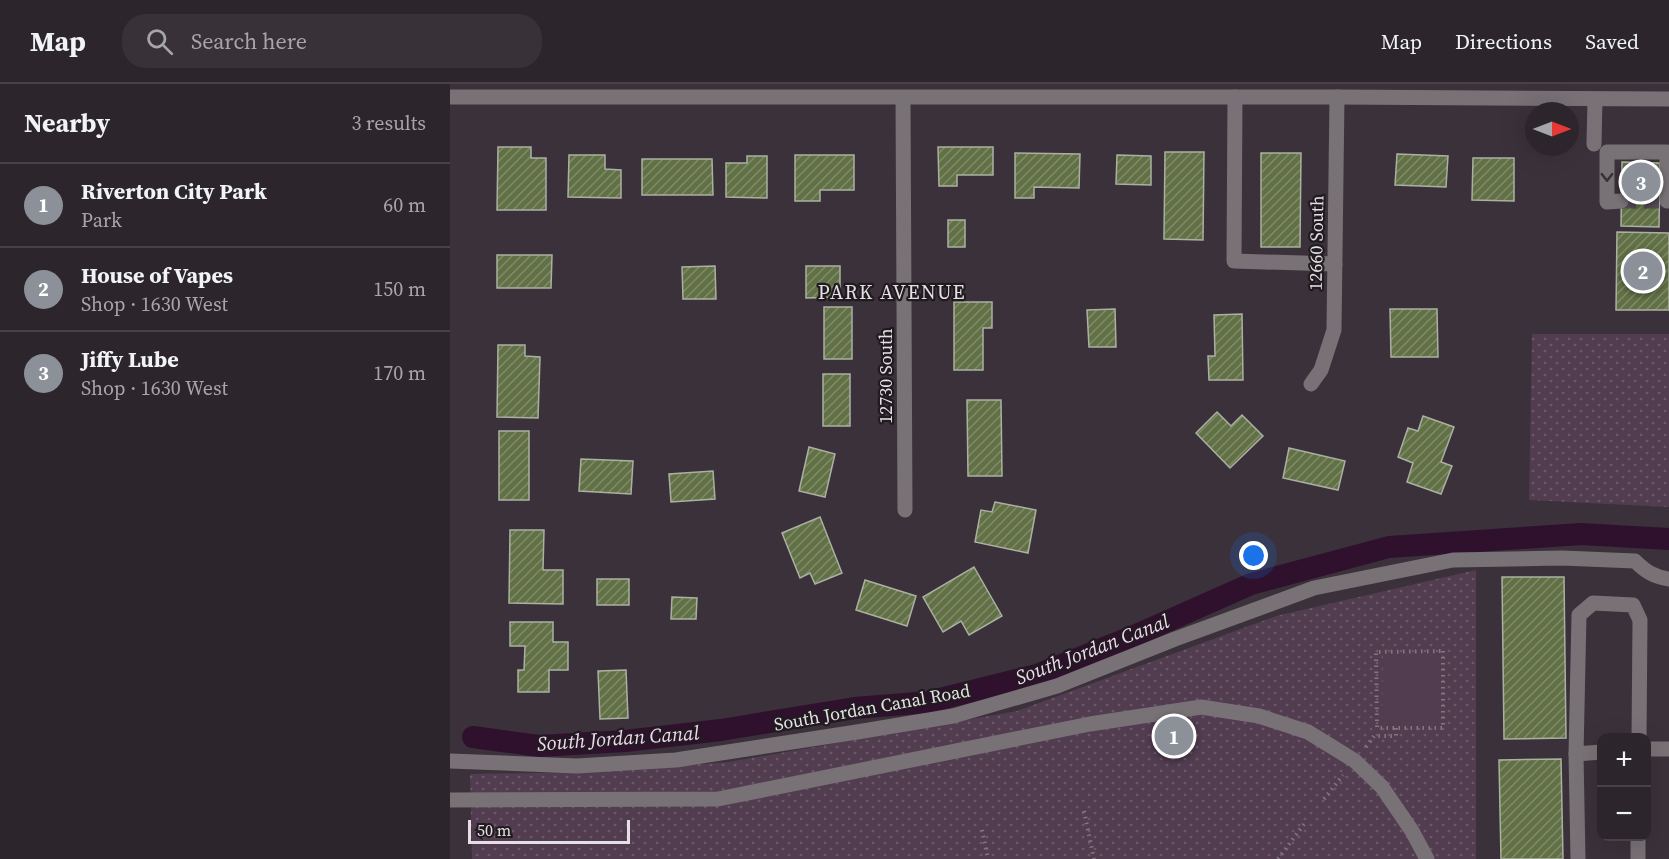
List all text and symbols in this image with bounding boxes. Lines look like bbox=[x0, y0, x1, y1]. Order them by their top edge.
search box bbox=[122, 14, 542, 68]
text: Map bbox=[30, 22, 86, 60]
icon: search bbox=[143, 25, 176, 58]
text: Search here bbox=[191, 26, 307, 56]
text: Map bbox=[1381, 27, 1422, 56]
text: Directions bbox=[1455, 27, 1552, 56]
text: Saved bbox=[1585, 27, 1639, 56]
north arrow bbox=[1525, 102, 1579, 156]
text: Nearby bbox=[24, 105, 110, 141]
text: 3 results bbox=[351, 109, 426, 137]
pin: 3 bbox=[1622, 160, 1660, 204]
one-way arrow bbox=[1601, 172, 1613, 181]
text: Riverton City Park bbox=[81, 176, 267, 206]
text: 1 bbox=[38, 191, 49, 219]
text: 60 m bbox=[383, 191, 426, 219]
street label: 12660 South bbox=[1303, 195, 1329, 291]
text: Park bbox=[81, 206, 122, 234]
pin: 2 bbox=[1624, 248, 1662, 294]
text: House of Vapes bbox=[81, 260, 233, 290]
text: 2 bbox=[38, 275, 49, 303]
text: 150 m bbox=[373, 275, 426, 303]
district label: PARK AVENUE bbox=[818, 278, 966, 306]
text: Shop · 1630 West bbox=[81, 290, 228, 318]
street label: 12730 South bbox=[873, 328, 898, 424]
text: Jiffy Lube bbox=[81, 344, 179, 374]
text: 3 bbox=[38, 359, 49, 387]
text: 170 m bbox=[373, 359, 426, 387]
text: Shop · 1630 West bbox=[81, 374, 228, 402]
your location bbox=[1239, 541, 1268, 570]
water label: South Jordan Canal bbox=[1011, 607, 1173, 691]
street label: South Jordan Canal Road bbox=[772, 677, 972, 737]
pin: 1 bbox=[1154, 714, 1194, 758]
water label: South Jordan Canal bbox=[536, 718, 700, 758]
map controls bbox=[1597, 733, 1651, 841]
button: + bbox=[1597, 733, 1651, 787]
button: − bbox=[1597, 787, 1651, 841]
scale bar bbox=[468, 817, 630, 844]
text: 50 m bbox=[477, 819, 511, 841]

